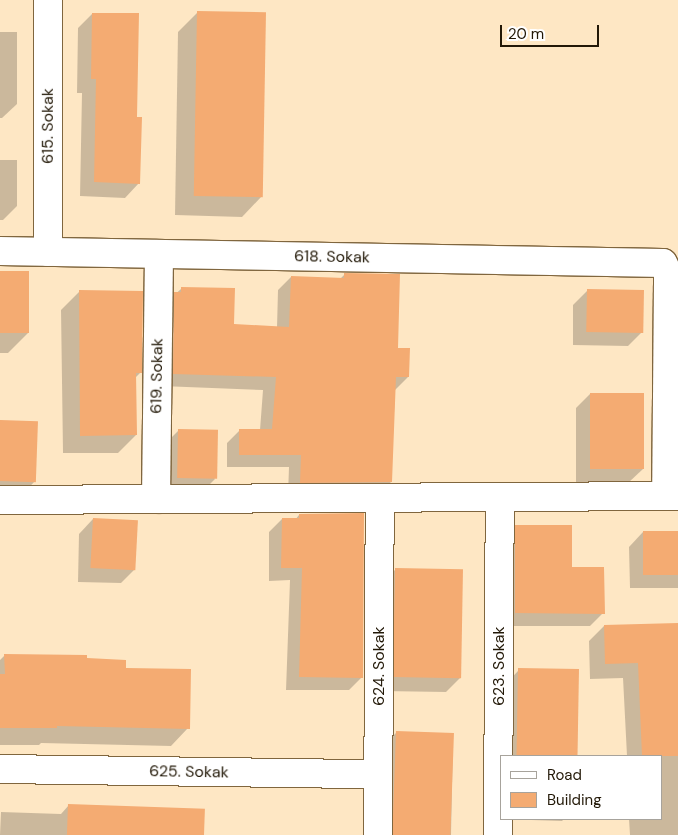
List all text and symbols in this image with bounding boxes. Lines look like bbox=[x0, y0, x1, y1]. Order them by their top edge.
scale bar bbox=[503, 15, 602, 47]
text: 20 m bbox=[508, 24, 544, 44]
street label: 615. Sokak bbox=[38, 88, 58, 164]
street label: 618. Sokak bbox=[294, 247, 370, 267]
street label: 619. Sokak bbox=[147, 338, 167, 414]
street label: 624. Sokak bbox=[369, 626, 389, 706]
street label: 623. Sokak bbox=[489, 626, 509, 706]
legend bbox=[500, 755, 663, 820]
street label: 625. Sokak bbox=[149, 762, 229, 782]
text: Road bbox=[547, 765, 582, 785]
text: Building bbox=[547, 790, 602, 810]

